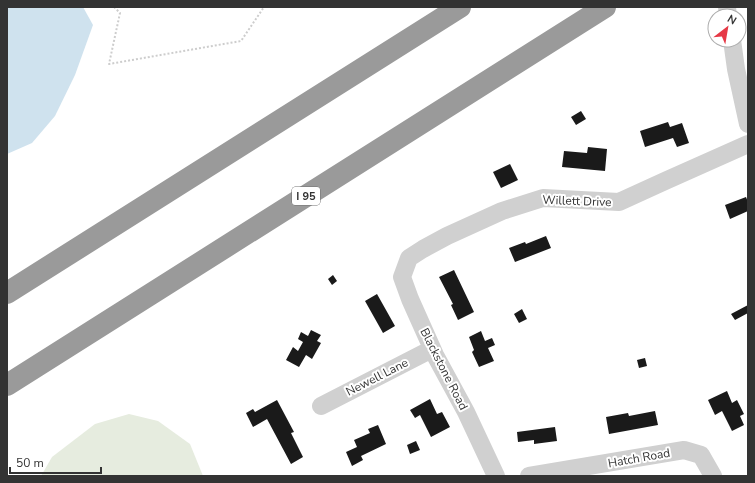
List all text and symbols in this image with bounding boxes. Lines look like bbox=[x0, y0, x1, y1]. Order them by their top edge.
north arrow bbox=[707, 8, 747, 48]
text: N bbox=[725, 11, 739, 28]
road number: I 95 bbox=[292, 187, 320, 205]
street label: Willett Drive bbox=[542, 192, 612, 210]
street label: Blackstone Road bbox=[416, 325, 472, 413]
street label: Newell Lane bbox=[343, 354, 411, 400]
street label: Hatch Road bbox=[607, 445, 671, 471]
scale bar bbox=[10, 449, 101, 475]
text: 50 m bbox=[16, 455, 44, 471]

